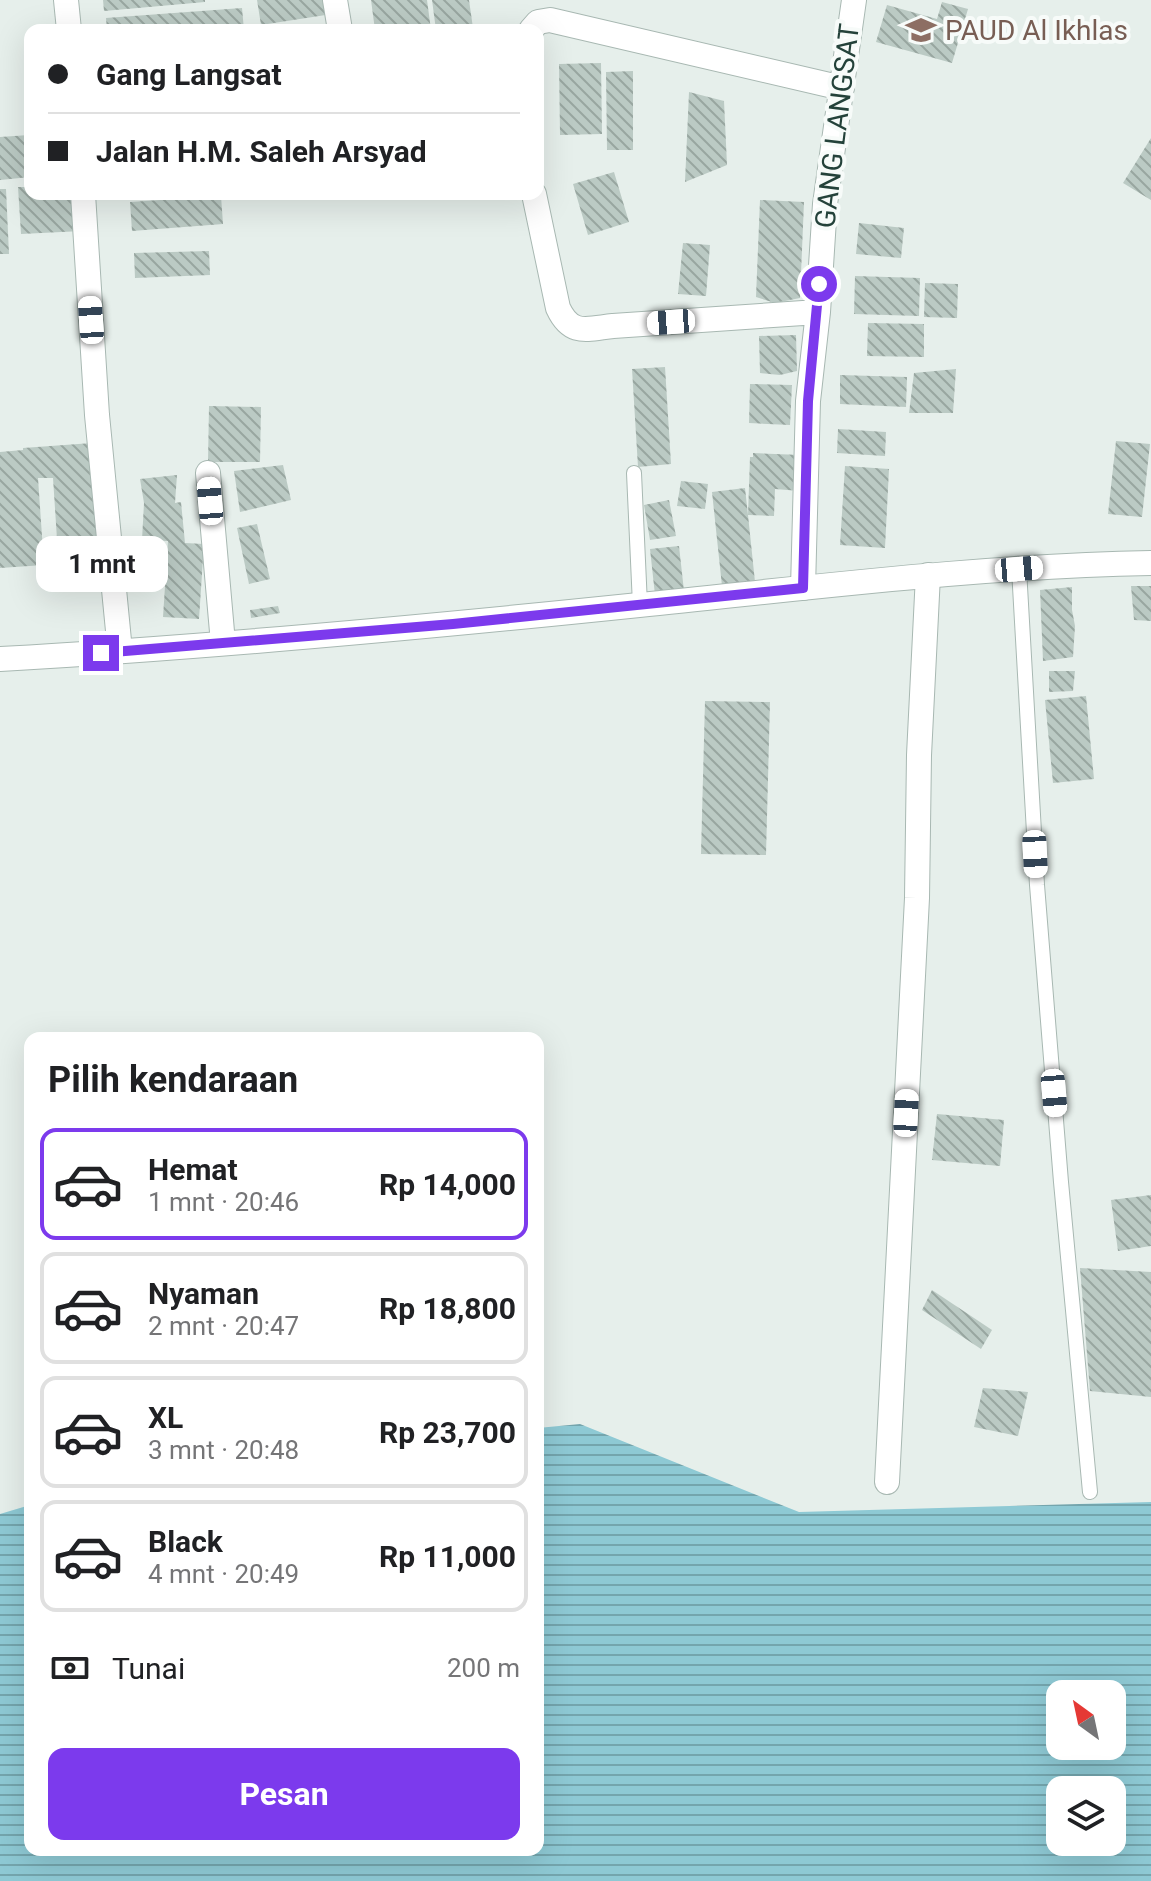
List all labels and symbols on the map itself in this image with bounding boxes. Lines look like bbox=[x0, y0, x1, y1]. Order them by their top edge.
school or university icon: PAUD Al Ikhlas bbox=[904, 13, 938, 47]
place label: PAUD Al Ikhlas bbox=[945, 14, 1128, 47]
street label: GANG LANGSAT bbox=[808, 22, 866, 230]
route start bbox=[801, 266, 837, 302]
car bbox=[77, 295, 105, 345]
car bbox=[646, 308, 696, 336]
car bbox=[196, 476, 224, 526]
callout: 1 mnt bbox=[35, 537, 167, 593]
car bbox=[994, 555, 1044, 583]
route end bbox=[83, 635, 119, 671]
car bbox=[1022, 829, 1048, 879]
car bbox=[1040, 1068, 1068, 1118]
car bbox=[893, 1088, 919, 1138]
north arrow bbox=[1046, 1680, 1126, 1760]

